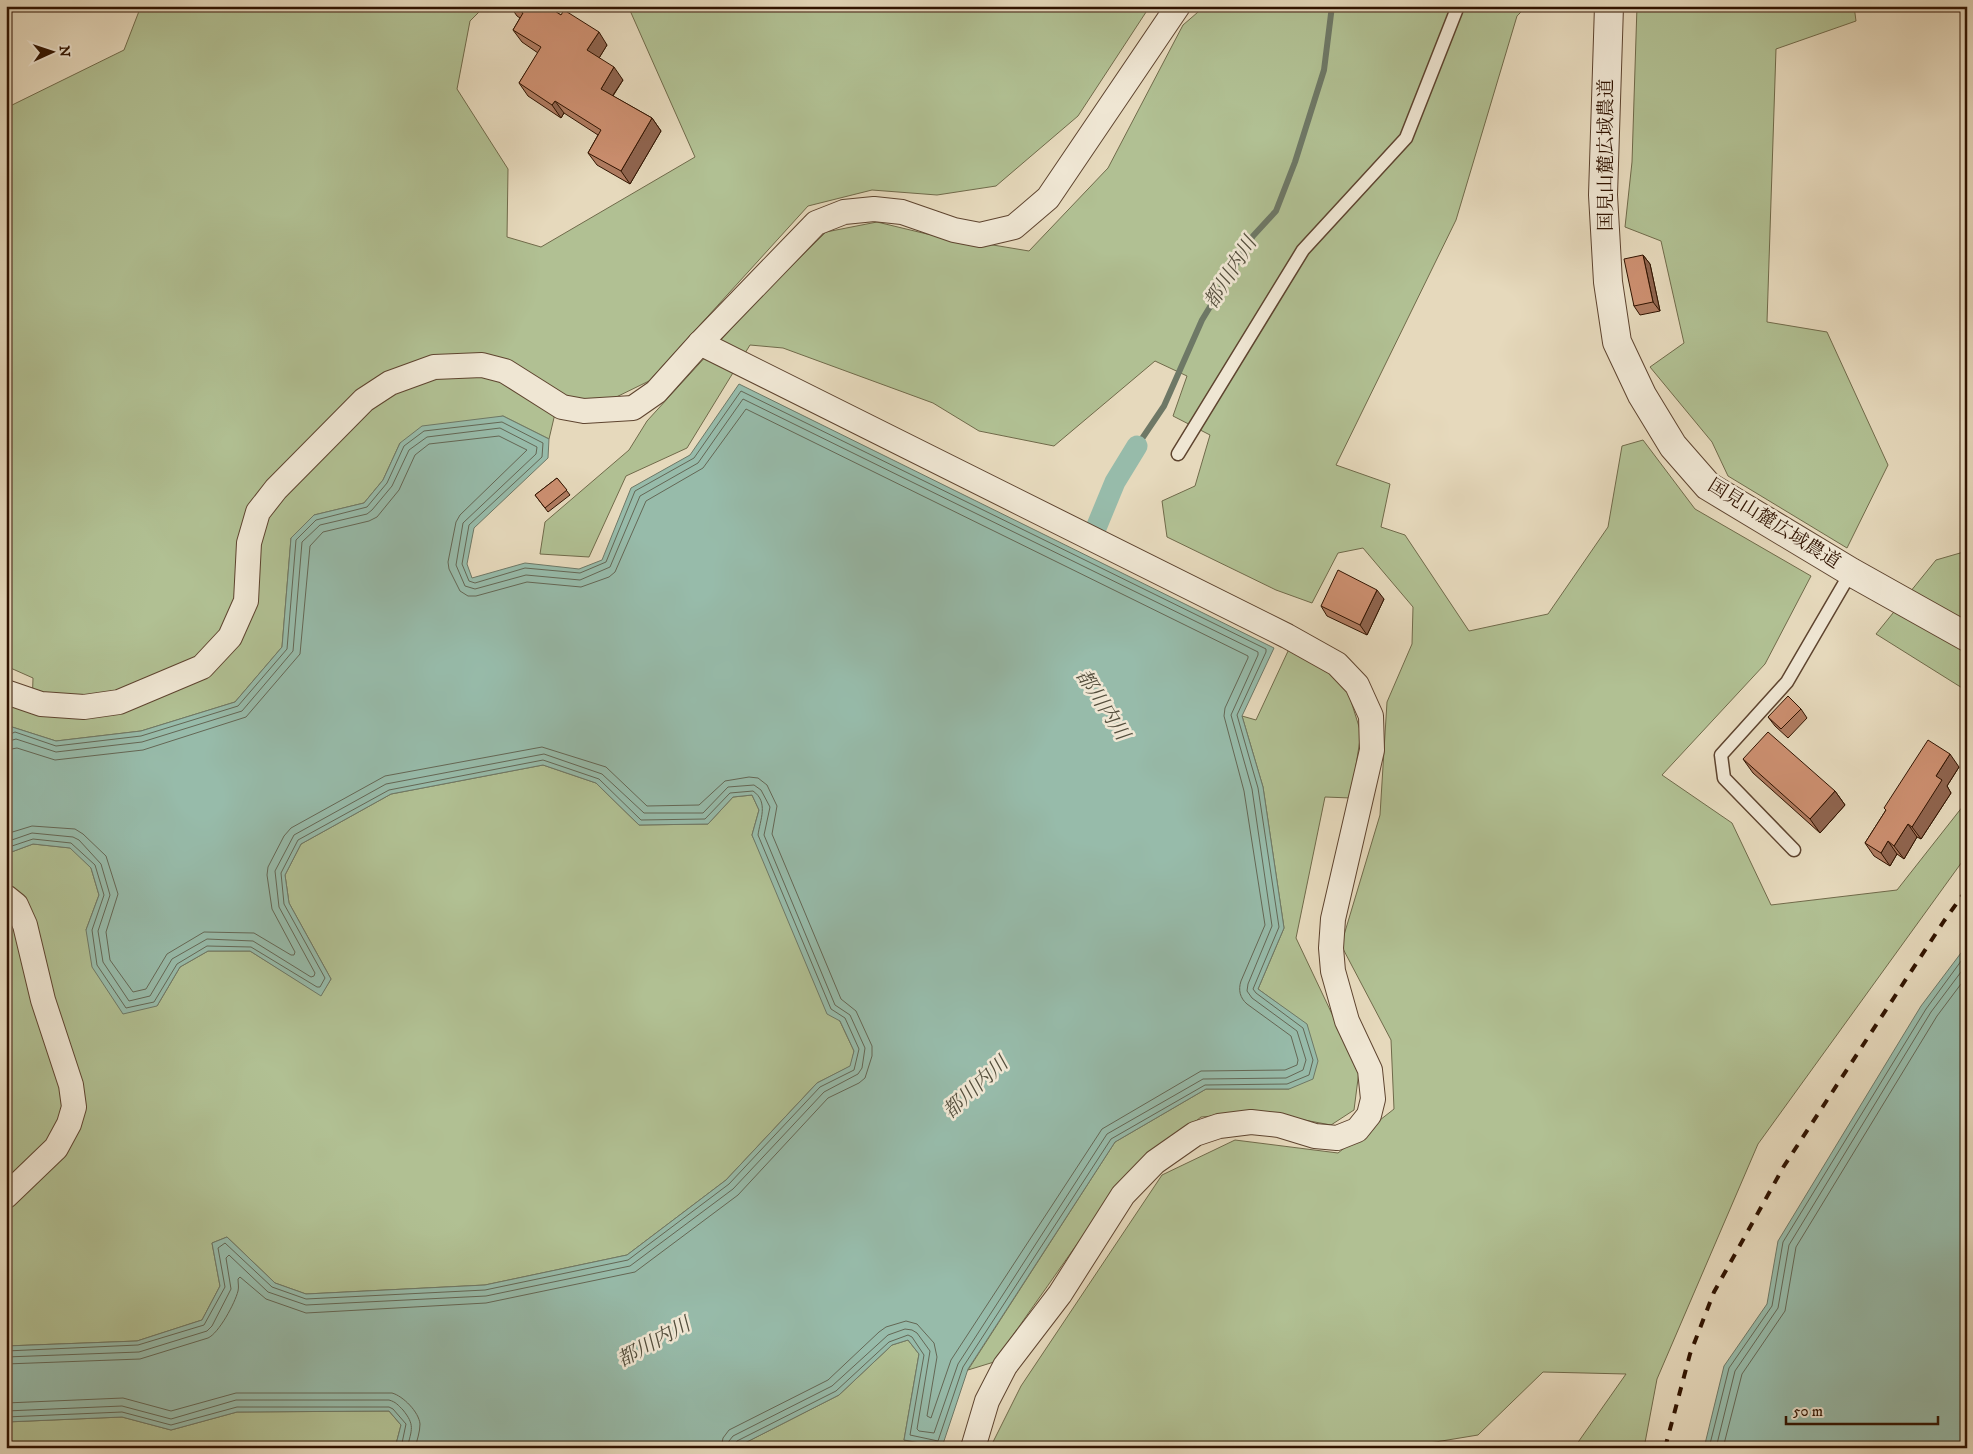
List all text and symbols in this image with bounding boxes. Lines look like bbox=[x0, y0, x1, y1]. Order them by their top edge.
north arrow bbox=[28, 28, 78, 78]
text: N bbox=[55, 45, 73, 58]
street label: 国見山麓広域農道 bbox=[1595, 79, 1618, 231]
water label: 都川内川 bbox=[1199, 231, 1264, 314]
street label: 国見山麓広域農道 bbox=[1703, 474, 1845, 574]
water label: 都川内川 bbox=[1070, 665, 1135, 747]
water label: 都川内川 bbox=[938, 1050, 1015, 1124]
water label: 都川内川 bbox=[613, 1312, 697, 1373]
scale bar bbox=[1786, 1394, 1938, 1426]
text: 50 m bbox=[1793, 1402, 1823, 1421]

